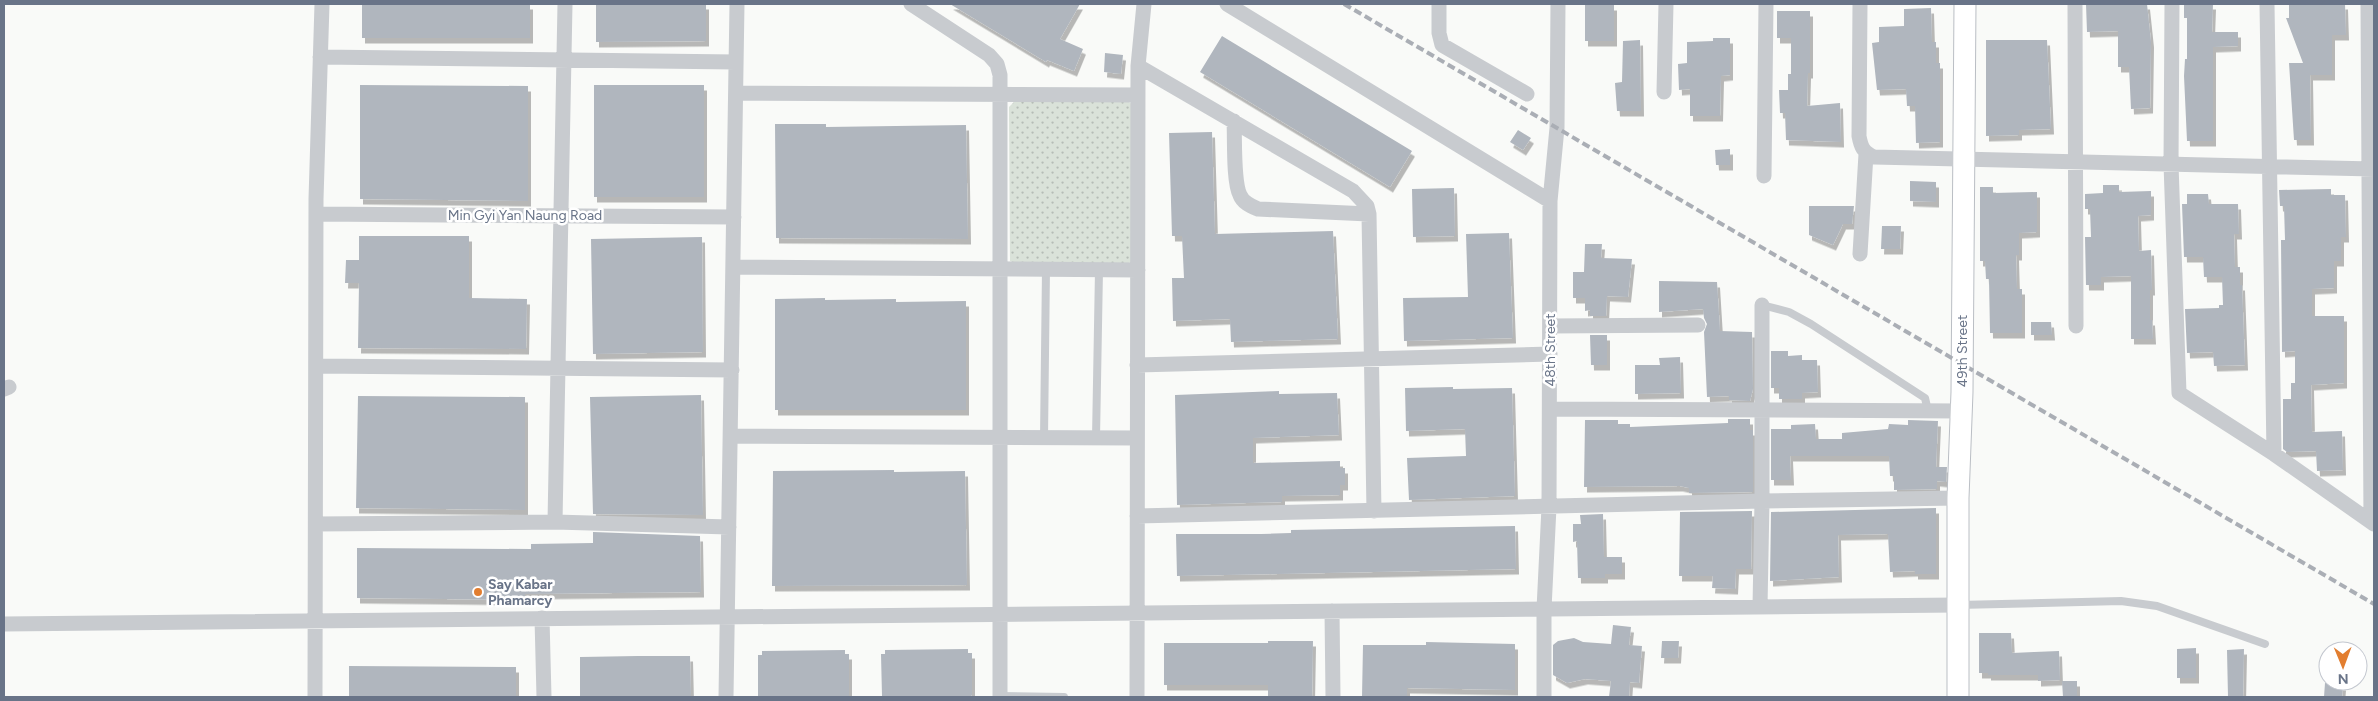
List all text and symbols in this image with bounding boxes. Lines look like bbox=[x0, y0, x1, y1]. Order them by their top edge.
street label: Min Gyi Yan Naung Road bbox=[448, 207, 602, 224]
street label: 48th Street bbox=[1542, 313, 1559, 387]
street label: 49th Street bbox=[1954, 315, 1971, 387]
place label: Say Kabar Phamarcy bbox=[488, 576, 553, 609]
marker: Say Kabar Phamarcy bbox=[472, 586, 484, 598]
north arrow bbox=[2318, 641, 2368, 691]
text: N bbox=[2338, 670, 2349, 687]

